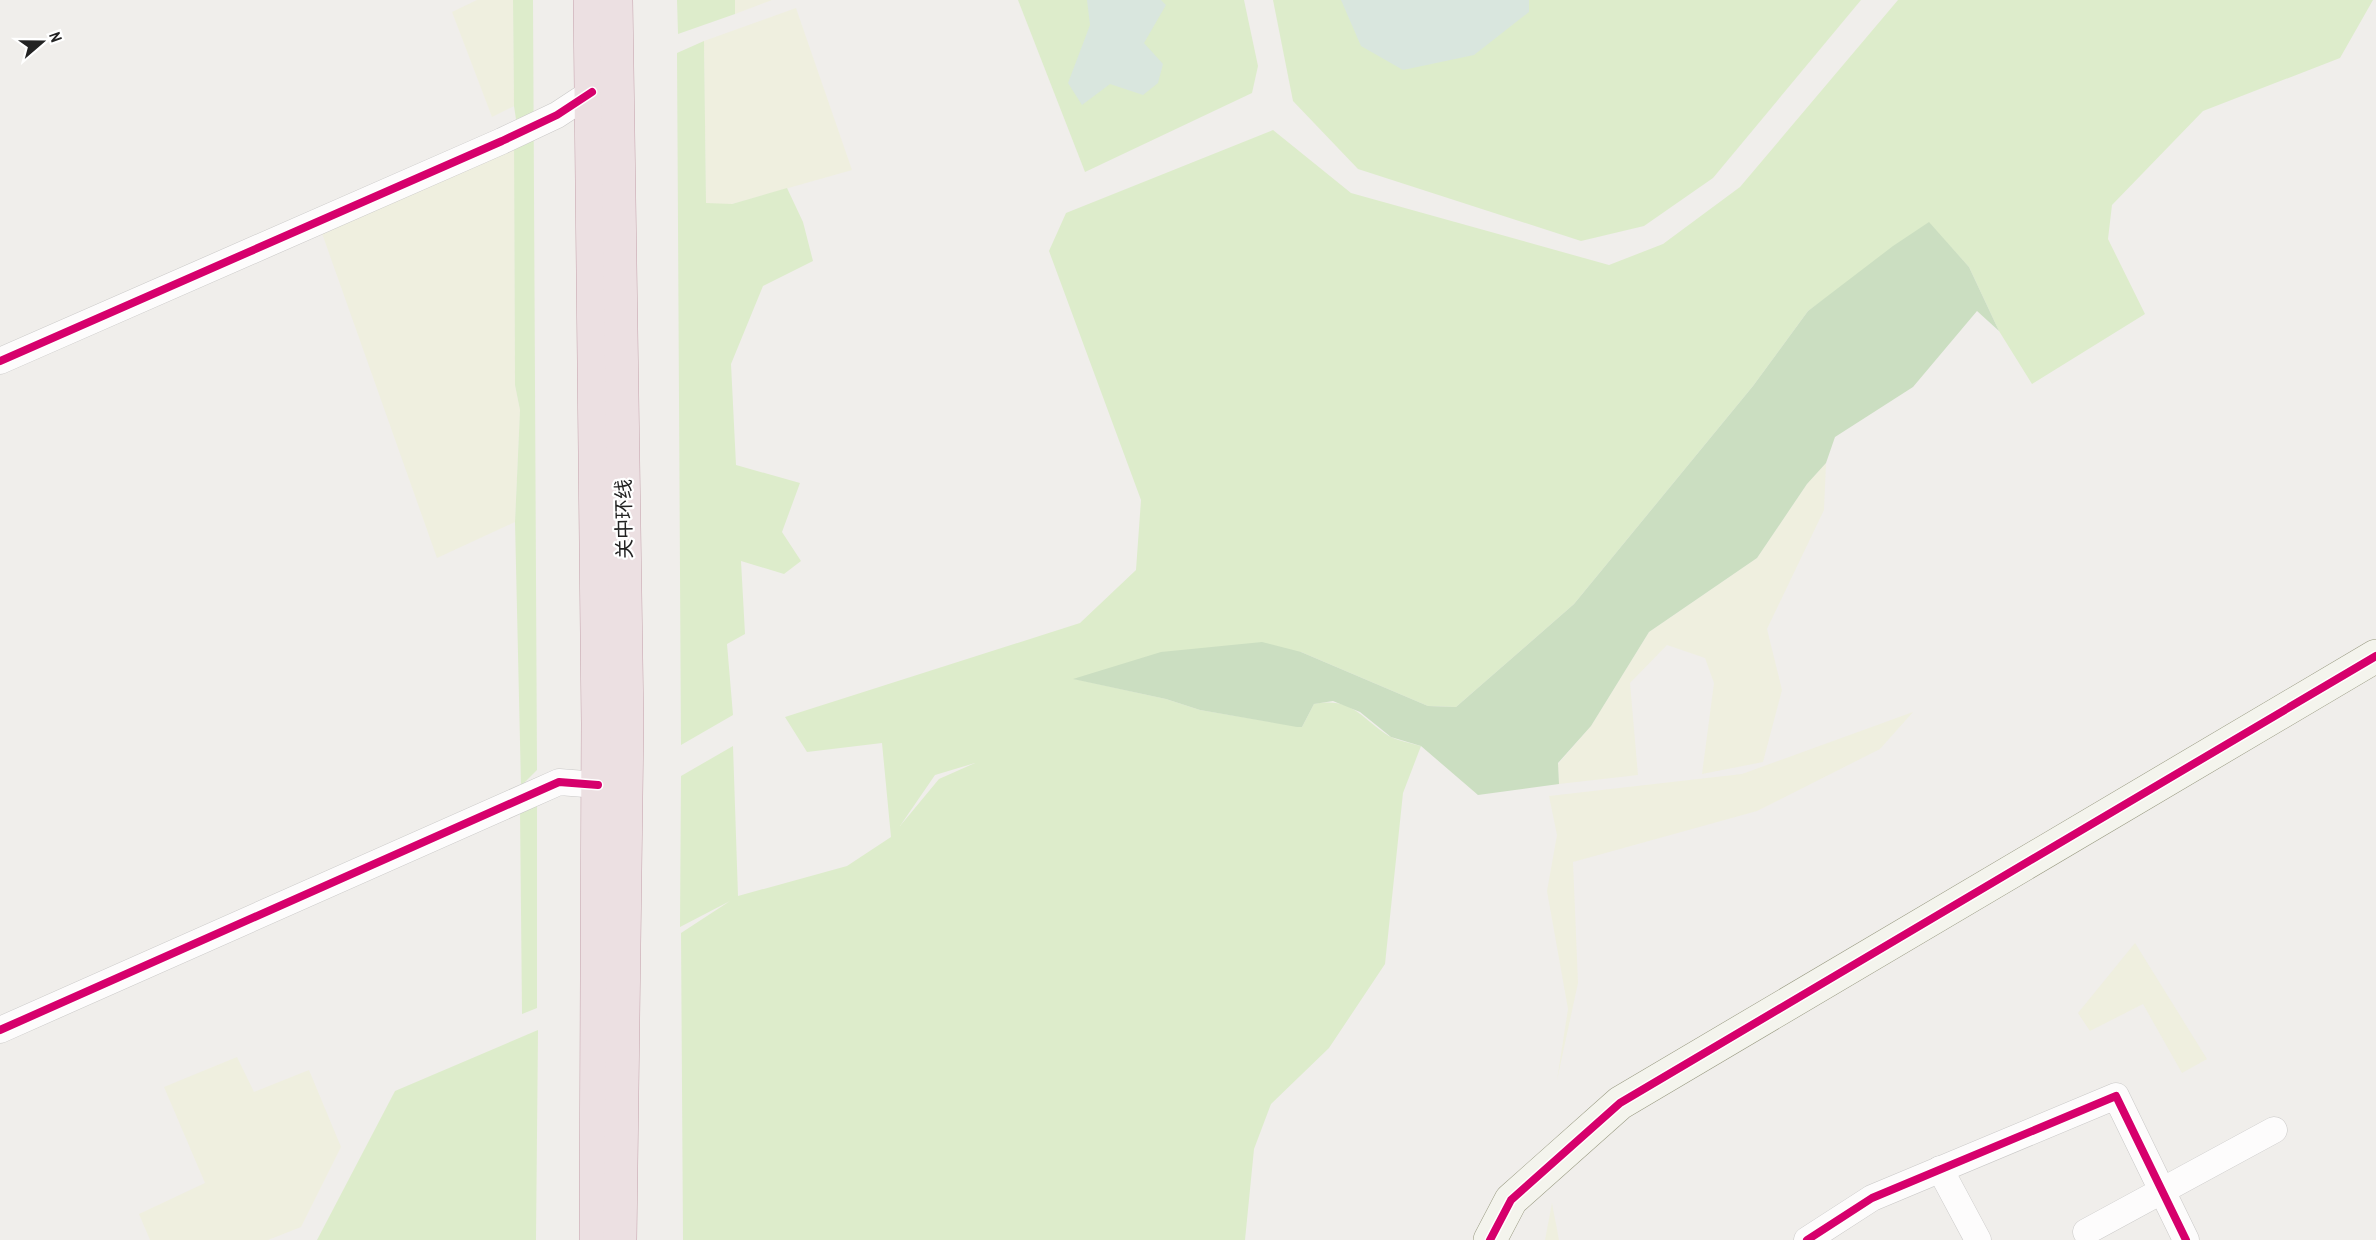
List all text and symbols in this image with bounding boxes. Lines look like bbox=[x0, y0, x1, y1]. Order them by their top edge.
north arrow bbox=[12, 12, 72, 72]
text: N bbox=[44, 29, 68, 45]
street label: 关中环线 bbox=[609, 479, 638, 559]

